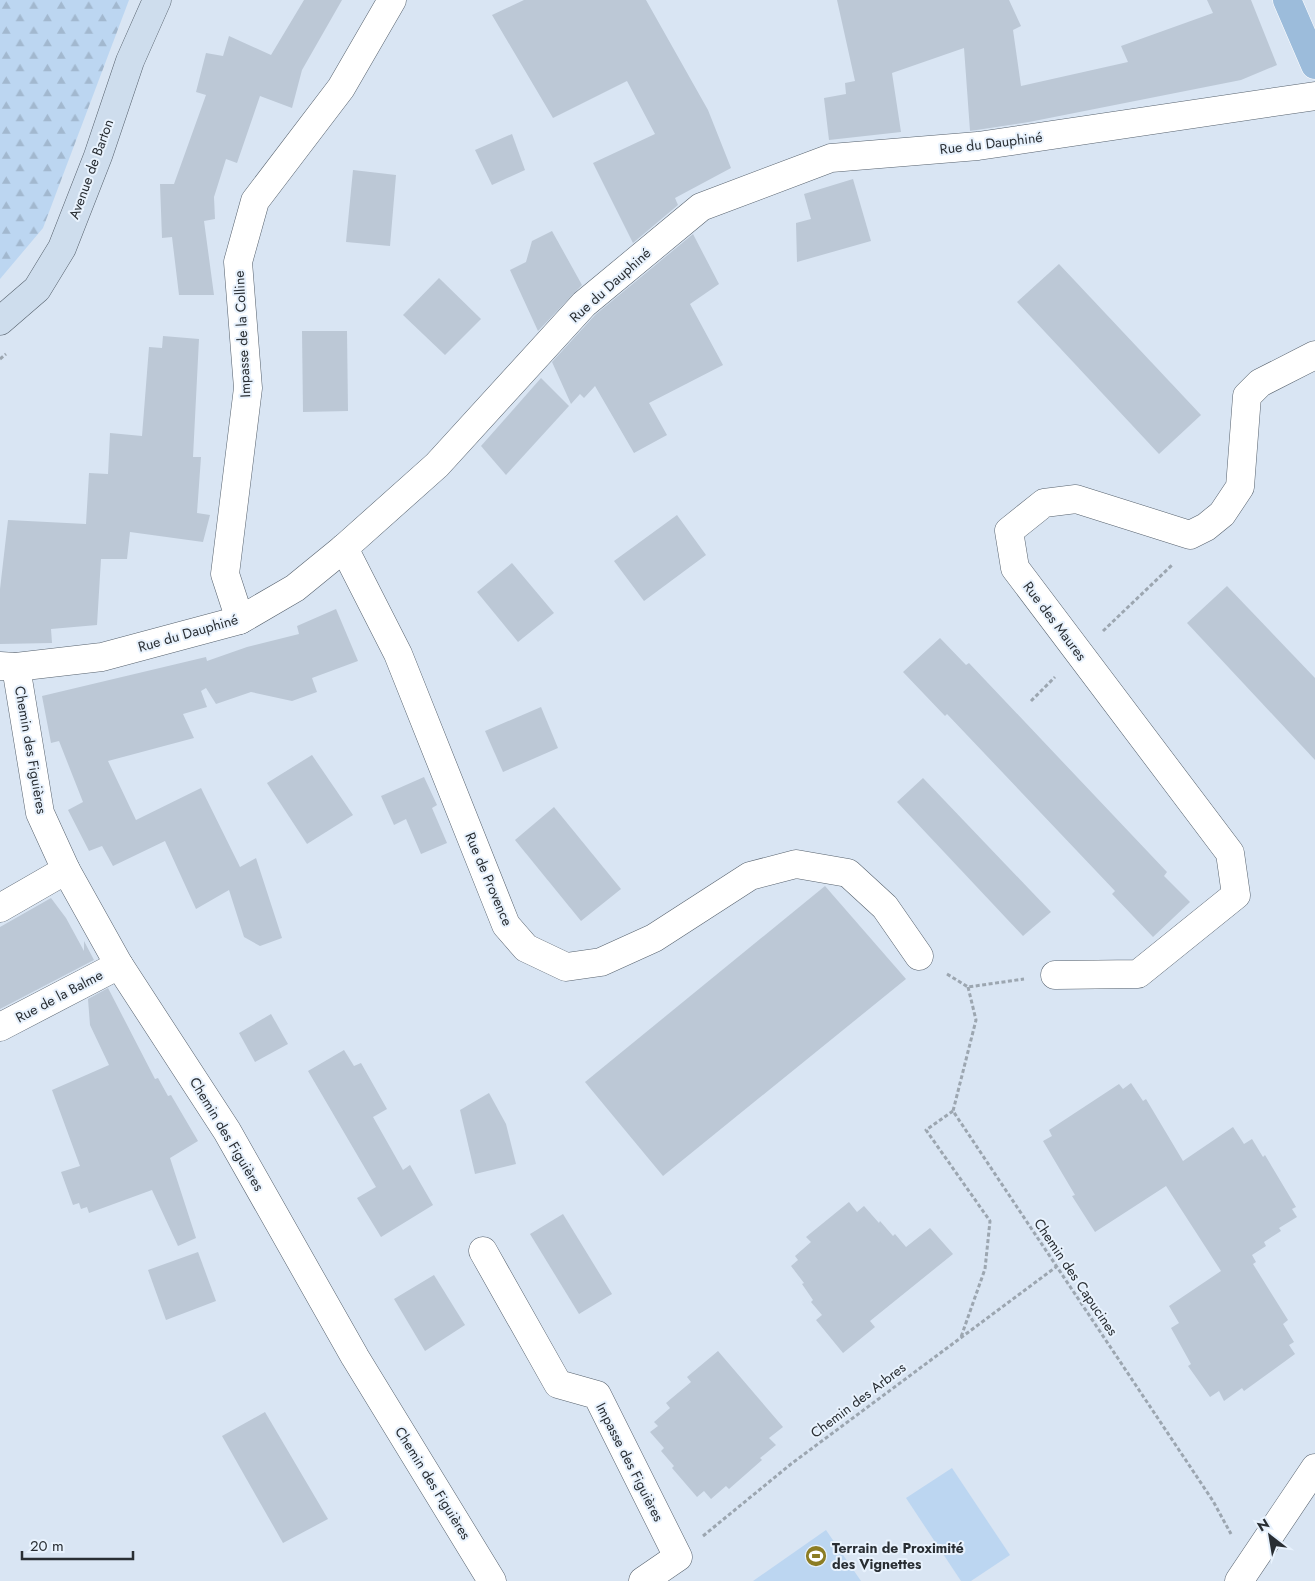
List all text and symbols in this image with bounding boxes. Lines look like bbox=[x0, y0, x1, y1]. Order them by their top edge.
street label: Avenue de Barton bbox=[64, 116, 118, 222]
street label: Rue du Dauphiné bbox=[939, 127, 1043, 159]
street label: Rue du Dauphiné bbox=[565, 243, 655, 327]
street label: Impasse de la Colline bbox=[229, 270, 255, 398]
street label: Rue des Maures bbox=[1019, 577, 1092, 665]
street label: Rue du Dauphiné bbox=[136, 609, 240, 657]
street label: Chemin des Figuières bbox=[10, 684, 52, 816]
street label: Rue de Provence bbox=[460, 829, 518, 929]
street label: Rue de la Balme bbox=[12, 965, 106, 1027]
street label: Chemin des Figuières bbox=[185, 1073, 269, 1195]
street label: Chemin des Capucines bbox=[1029, 1214, 1123, 1340]
street label: Chemin des Arbres bbox=[806, 1357, 910, 1443]
street label: Impasse des Figuières bbox=[591, 1399, 669, 1525]
street label: Chemin des Figuières bbox=[390, 1423, 476, 1544]
north arrow bbox=[1245, 1511, 1295, 1561]
text: N bbox=[1253, 1513, 1273, 1536]
scale bar bbox=[22, 1528, 134, 1560]
text: 20 m bbox=[30, 1535, 64, 1557]
place label: Terrain de Proximité des Vignettes bbox=[832, 1538, 964, 1574]
sports icon: Terrain de Proximité des Vignettes bbox=[804, 1544, 828, 1568]

